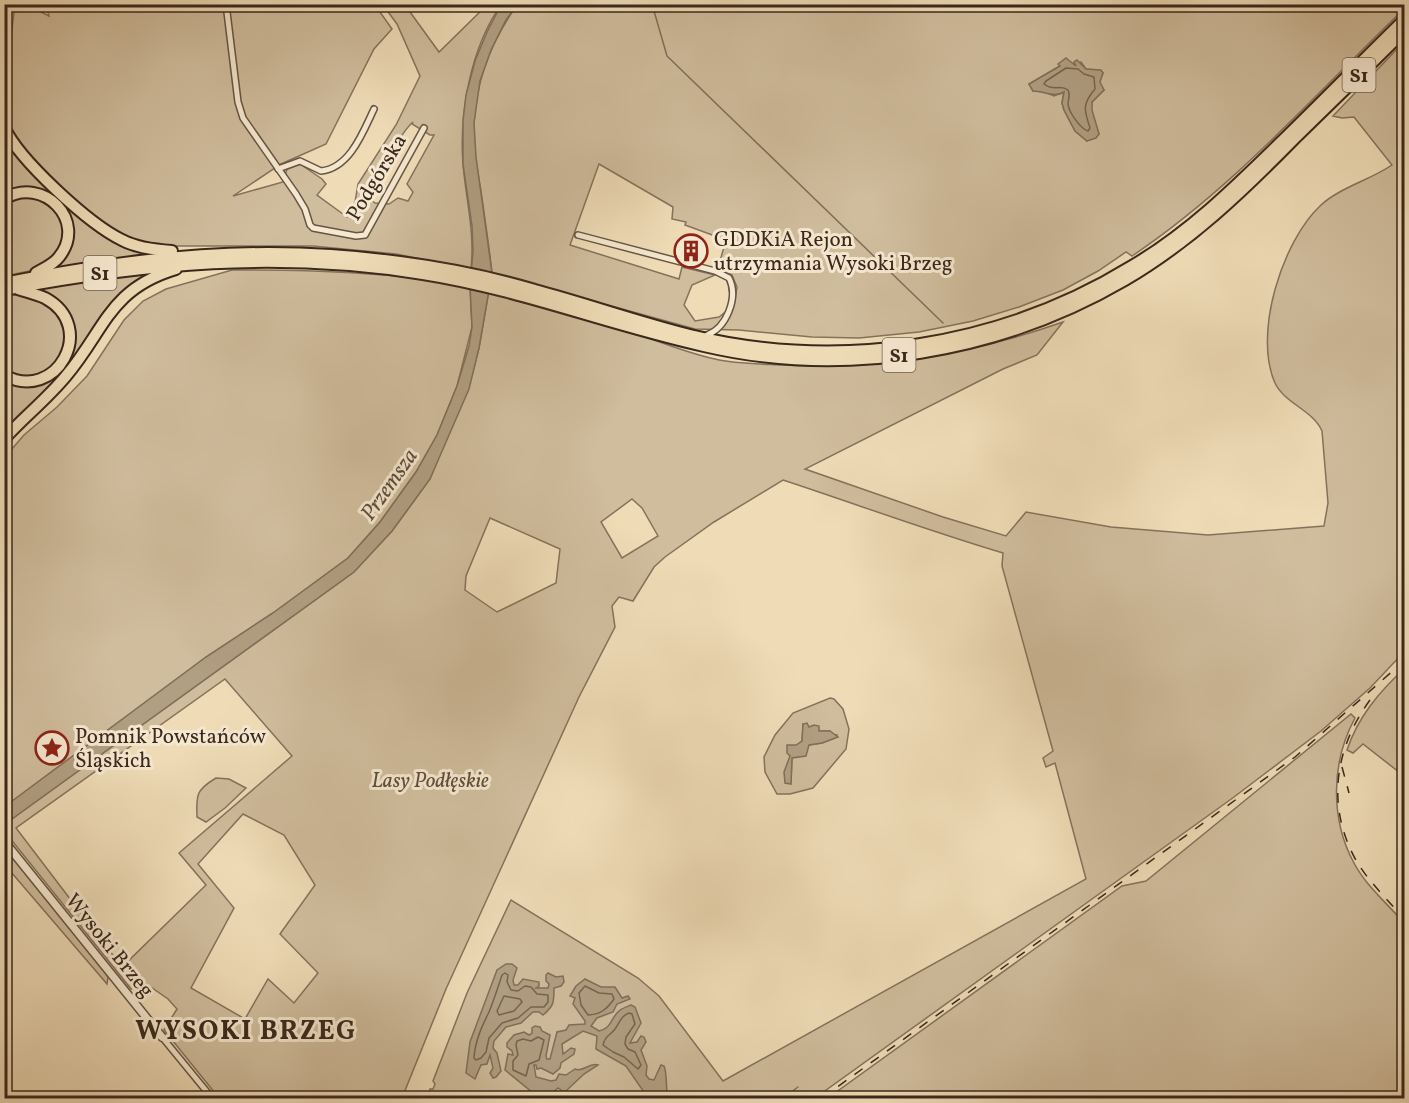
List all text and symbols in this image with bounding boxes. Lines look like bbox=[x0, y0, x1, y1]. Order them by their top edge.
road number: S1 bbox=[1342, 58, 1376, 92]
street label: Podgórska bbox=[340, 129, 415, 227]
place label: GDDKiA Rejon utrzymania Wysoki Brzeg bbox=[714, 226, 952, 279]
building icon: GDDKiA Rejon utrzymania Wysoki Brzeg bbox=[673, 233, 709, 269]
road number: S1 bbox=[84, 256, 116, 290]
road number: S1 bbox=[882, 338, 916, 372]
water label: Przemsza bbox=[354, 443, 426, 528]
place label: Pomnik Powstańców Śląskich bbox=[75, 723, 266, 776]
place icon: Pomnik Powstańców Śląskich bbox=[34, 730, 70, 766]
park label: Lasy Podłęskie bbox=[371, 767, 489, 796]
street label: Wysoki Brzeg bbox=[58, 888, 160, 1004]
district label: WYSOKI BRZEG bbox=[135, 1013, 357, 1051]

